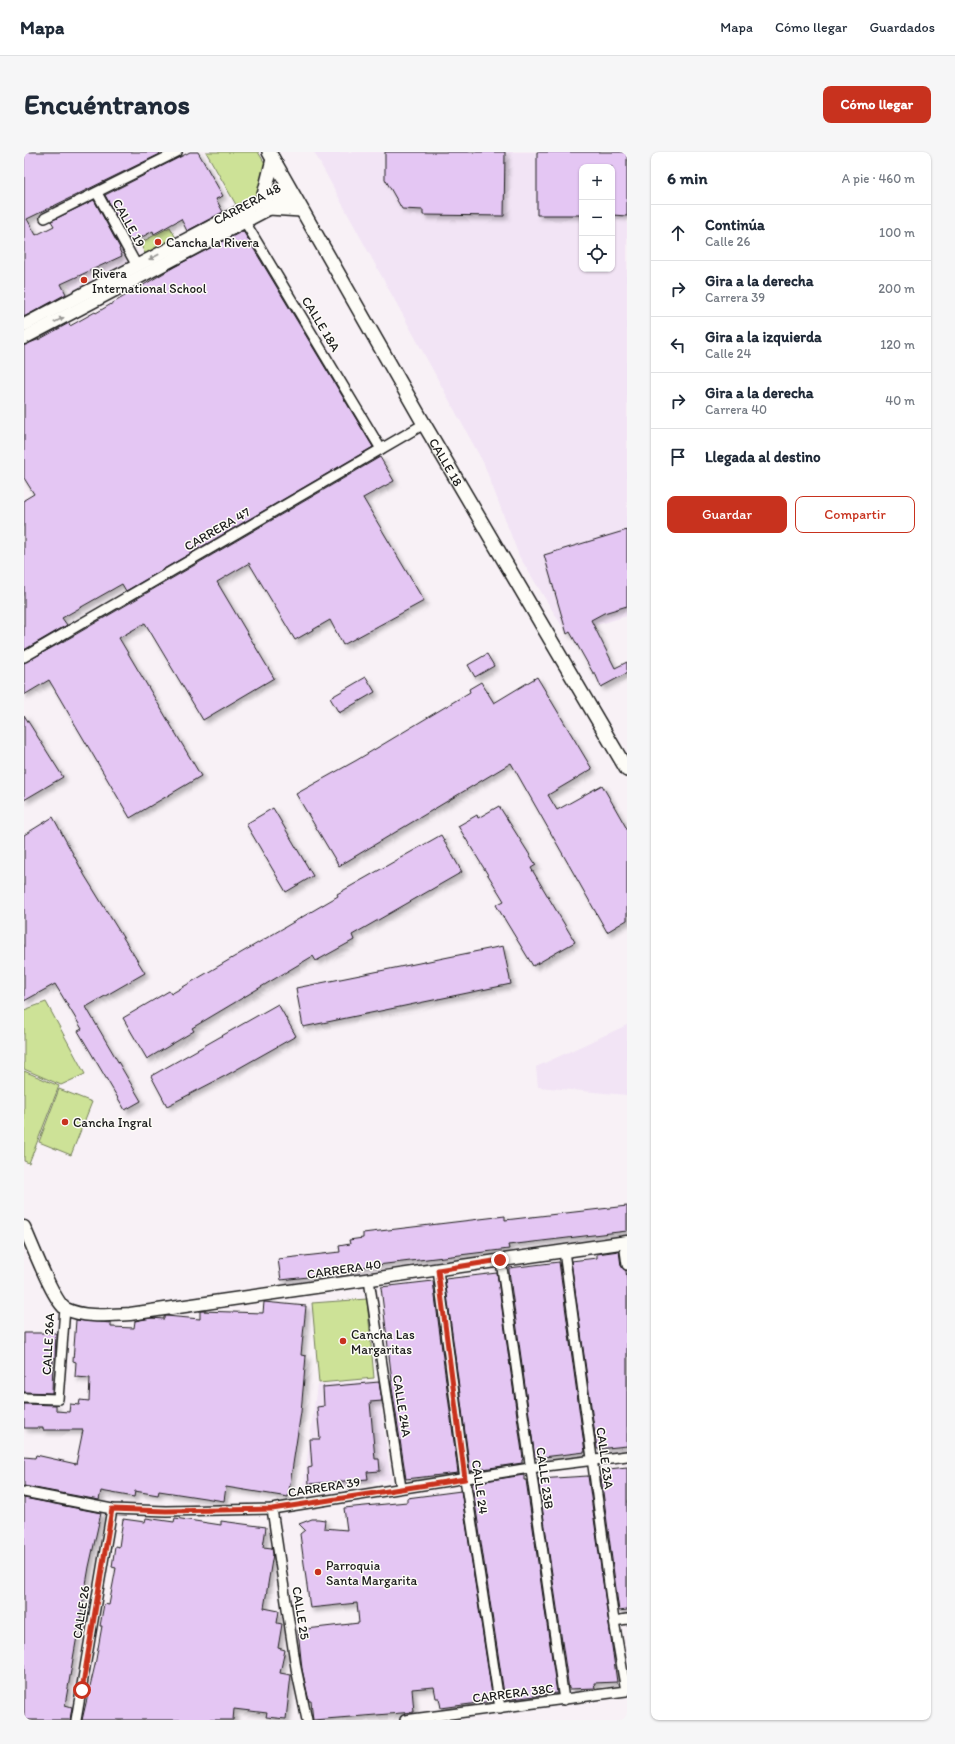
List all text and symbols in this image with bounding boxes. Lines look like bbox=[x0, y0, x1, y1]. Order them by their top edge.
text: Mapa bbox=[20, 16, 64, 39]
text: Mapa bbox=[720, 19, 753, 36]
text: Cómo llegar bbox=[775, 19, 847, 36]
text: Guardados bbox=[869, 19, 935, 36]
button: Cómo llegar bbox=[823, 86, 931, 123]
text: Encuéntranos bbox=[24, 87, 190, 121]
map controls bbox=[579, 164, 615, 272]
button: + bbox=[579, 164, 615, 200]
text: 6 min bbox=[667, 168, 708, 188]
text: A pie · 460 m bbox=[842, 171, 915, 186]
street label: CARRERA 48 bbox=[211, 180, 283, 228]
street label: CALLE 19 bbox=[110, 196, 148, 250]
button: − bbox=[579, 200, 615, 236]
text: Continúa bbox=[705, 216, 765, 234]
icon: ahead bbox=[667, 222, 689, 244]
text: 100 m bbox=[879, 225, 915, 240]
text: Calle 26 bbox=[705, 234, 750, 249]
place label: Cancha la Rivera bbox=[166, 235, 260, 250]
button: locate bbox=[579, 236, 615, 272]
marker: Cancha la Rivera bbox=[153, 237, 163, 247]
one-way arrow bbox=[148, 253, 160, 260]
place label: Rivera International School bbox=[92, 266, 207, 296]
text: Gira a la derecha bbox=[705, 272, 814, 290]
marker: Rivera International School bbox=[79, 275, 89, 285]
icon: right bbox=[667, 278, 689, 300]
text: 200 m bbox=[878, 281, 915, 296]
text: Carrera 39 bbox=[705, 290, 765, 305]
street label: CALLE 18A bbox=[299, 294, 344, 355]
one-way arrow bbox=[53, 316, 64, 323]
text: Gira a la izquierda bbox=[705, 328, 822, 346]
icon: left bbox=[667, 334, 689, 356]
text: 120 m bbox=[880, 337, 915, 352]
text: Calle 24 bbox=[705, 346, 751, 361]
text: Gira a la derecha bbox=[705, 384, 814, 402]
icon: right bbox=[667, 390, 689, 412]
text: 40 m bbox=[885, 393, 915, 408]
text: Carrera 40 bbox=[705, 402, 767, 417]
street label: CALLE 18 bbox=[426, 435, 466, 489]
icon: arrive bbox=[667, 446, 689, 468]
text: Llegada al destino bbox=[705, 448, 821, 466]
button: Guardar bbox=[667, 496, 787, 533]
button: Compartir bbox=[795, 496, 915, 533]
street label: CARRERA 47 bbox=[181, 504, 253, 554]
place label: Cancha Ingral bbox=[73, 1115, 152, 1130]
marker: Cancha Ingral bbox=[60, 1117, 70, 1127]
route end bbox=[491, 1251, 509, 1269]
street label: CARRERA 40 bbox=[306, 1256, 382, 1282]
street label: CALLE 26A bbox=[39, 1312, 57, 1375]
place label: Cancha Las Margaritas bbox=[351, 1327, 415, 1357]
marker: Cancha Las Margaritas bbox=[338, 1336, 348, 1346]
street label: CALLE 24A bbox=[390, 1374, 414, 1439]
street label: CALLE 23A bbox=[593, 1426, 617, 1491]
street label: CALLE 23B bbox=[533, 1446, 557, 1510]
street label: CALLE 24 bbox=[469, 1459, 491, 1515]
street label: CARRERA 39 bbox=[287, 1474, 361, 1500]
place label: Parroquia Santa Margarita bbox=[326, 1558, 418, 1588]
marker: Parroquia Santa Margarita bbox=[313, 1567, 323, 1577]
street label: CALLE 26 bbox=[69, 1584, 93, 1640]
street label: CALLE 25 bbox=[289, 1585, 313, 1641]
route start bbox=[73, 1681, 91, 1699]
street label: CARRERA 38C bbox=[472, 1681, 554, 1705]

